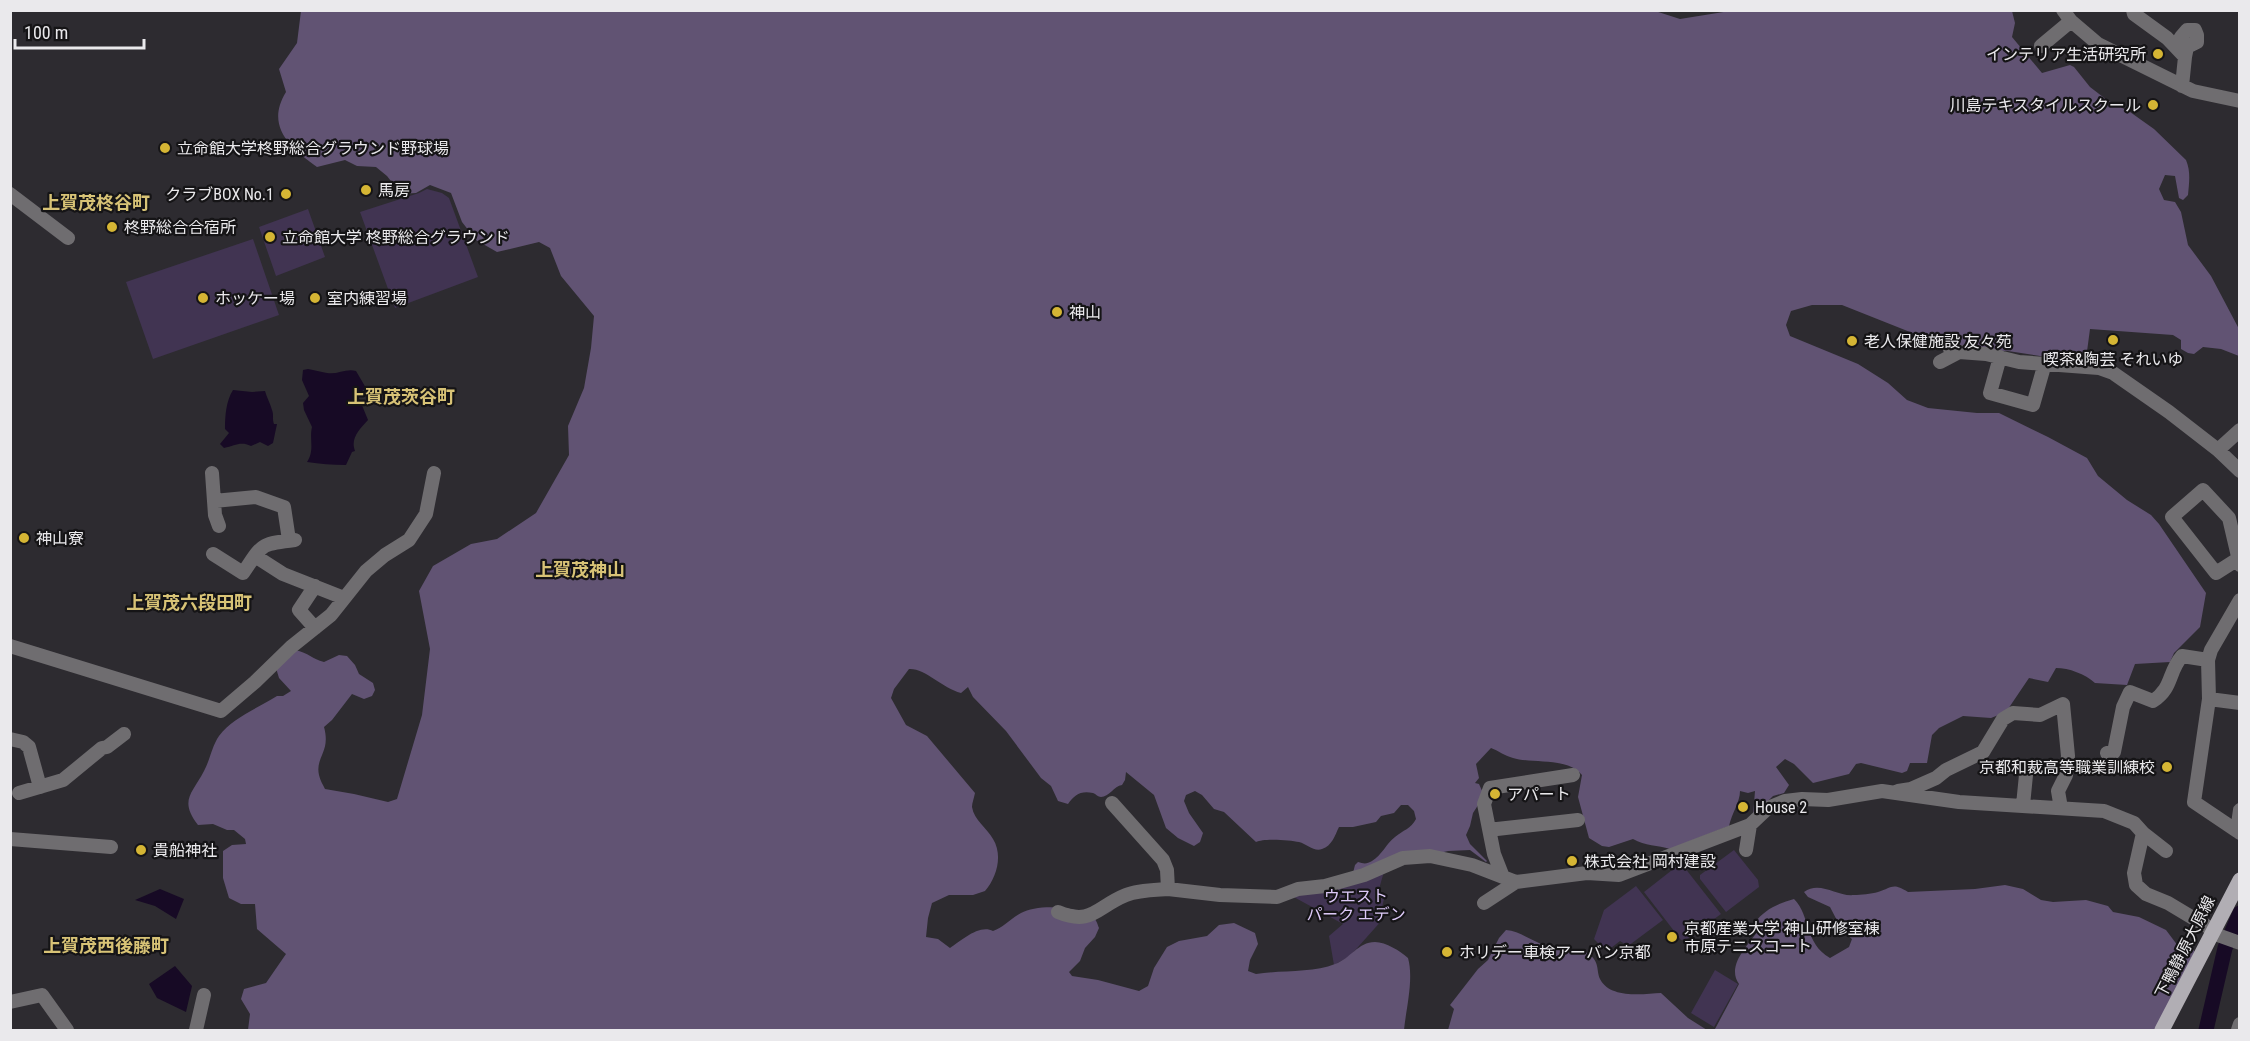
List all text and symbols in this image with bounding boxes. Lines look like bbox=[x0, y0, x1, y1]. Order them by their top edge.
scale bar bbox=[15, 12, 144, 50]
text: 100 m bbox=[24, 22, 68, 43]
place label: インテリア生活研究所 bbox=[1986, 45, 2146, 64]
marker: インテリア生活研究所 bbox=[2151, 47, 2165, 61]
place label: 川島テキスタイルスクール bbox=[1949, 96, 2141, 115]
marker: 川島テキスタイルスクール bbox=[2146, 98, 2160, 112]
place label: 立命館大学柊野総合グラウンド野球場 bbox=[177, 139, 449, 158]
marker: 立命館大学柊野総合グラウンド野球場 bbox=[158, 141, 172, 155]
place label: 馬房 bbox=[378, 181, 410, 200]
marker: 馬房 bbox=[359, 183, 373, 197]
place label: クラブBOX No.1 bbox=[165, 185, 274, 204]
marker: クラブBOX No.1 bbox=[279, 187, 293, 201]
district label: 上賀茂柊谷町 bbox=[42, 192, 150, 213]
place label: 柊野総合合宿所 bbox=[124, 218, 236, 237]
marker: 柊野総合合宿所 bbox=[105, 220, 119, 234]
place label: 立命館大学 柊野総合グラウンド bbox=[282, 228, 510, 247]
marker: 立命館大学 柊野総合グラウンド bbox=[263, 230, 277, 244]
place label: ホッケー場 bbox=[215, 289, 295, 308]
place label: 室内練習場 bbox=[327, 289, 407, 308]
marker: ホッケー場 bbox=[196, 291, 210, 305]
marker: 室内練習場 bbox=[308, 291, 322, 305]
place label: 神山 bbox=[1069, 303, 1101, 322]
marker: 神山 bbox=[1050, 305, 1064, 319]
place label: 老人保健施設 友々苑 bbox=[1864, 332, 2012, 351]
marker: 喫茶&陶芸 それいゆ bbox=[2106, 333, 2120, 347]
marker: 老人保健施設 友々苑 bbox=[1845, 334, 1859, 348]
place label: 喫茶&陶芸 それいゆ bbox=[2043, 350, 2183, 369]
district label: 上賀茂茨谷町 bbox=[347, 386, 455, 407]
place label: 神山寮 bbox=[36, 529, 84, 548]
marker: 神山寮 bbox=[17, 531, 31, 545]
district label: 上賀茂神山 bbox=[535, 559, 625, 580]
district label: 上賀茂六段田町 bbox=[126, 592, 252, 613]
place label: 京都和裁高等職業訓練校 bbox=[1979, 758, 2155, 777]
marker: 京都和裁高等職業訓練校 bbox=[2160, 760, 2174, 774]
place label: アパート bbox=[1507, 785, 1571, 804]
marker: アパート bbox=[1488, 787, 1502, 801]
place label: House 2 bbox=[1755, 798, 1807, 817]
marker: House 2 bbox=[1736, 800, 1750, 814]
place label: 貴船神社 bbox=[153, 841, 217, 860]
marker: 貴船神社 bbox=[134, 843, 148, 857]
place label: 株式会社 岡村建設 bbox=[1584, 852, 1716, 871]
marker: 株式会社 岡村建設 bbox=[1565, 854, 1579, 868]
park label: ウエスト パーク エデン bbox=[1306, 887, 1406, 924]
street label: 下鴨静原大原線 bbox=[2151, 893, 2219, 1001]
place label: 京都産業大学 神山研修室棟 市原テニスコート bbox=[1684, 919, 1880, 956]
marker: 京都産業大学 神山研修室棟 市原テニスコート bbox=[1665, 930, 1679, 944]
district label: 上賀茂西後藤町 bbox=[43, 935, 169, 956]
place label: ホリデー車検アーバン京都 bbox=[1459, 943, 1651, 962]
marker: ホリデー車検アーバン京都 bbox=[1440, 945, 1454, 959]

